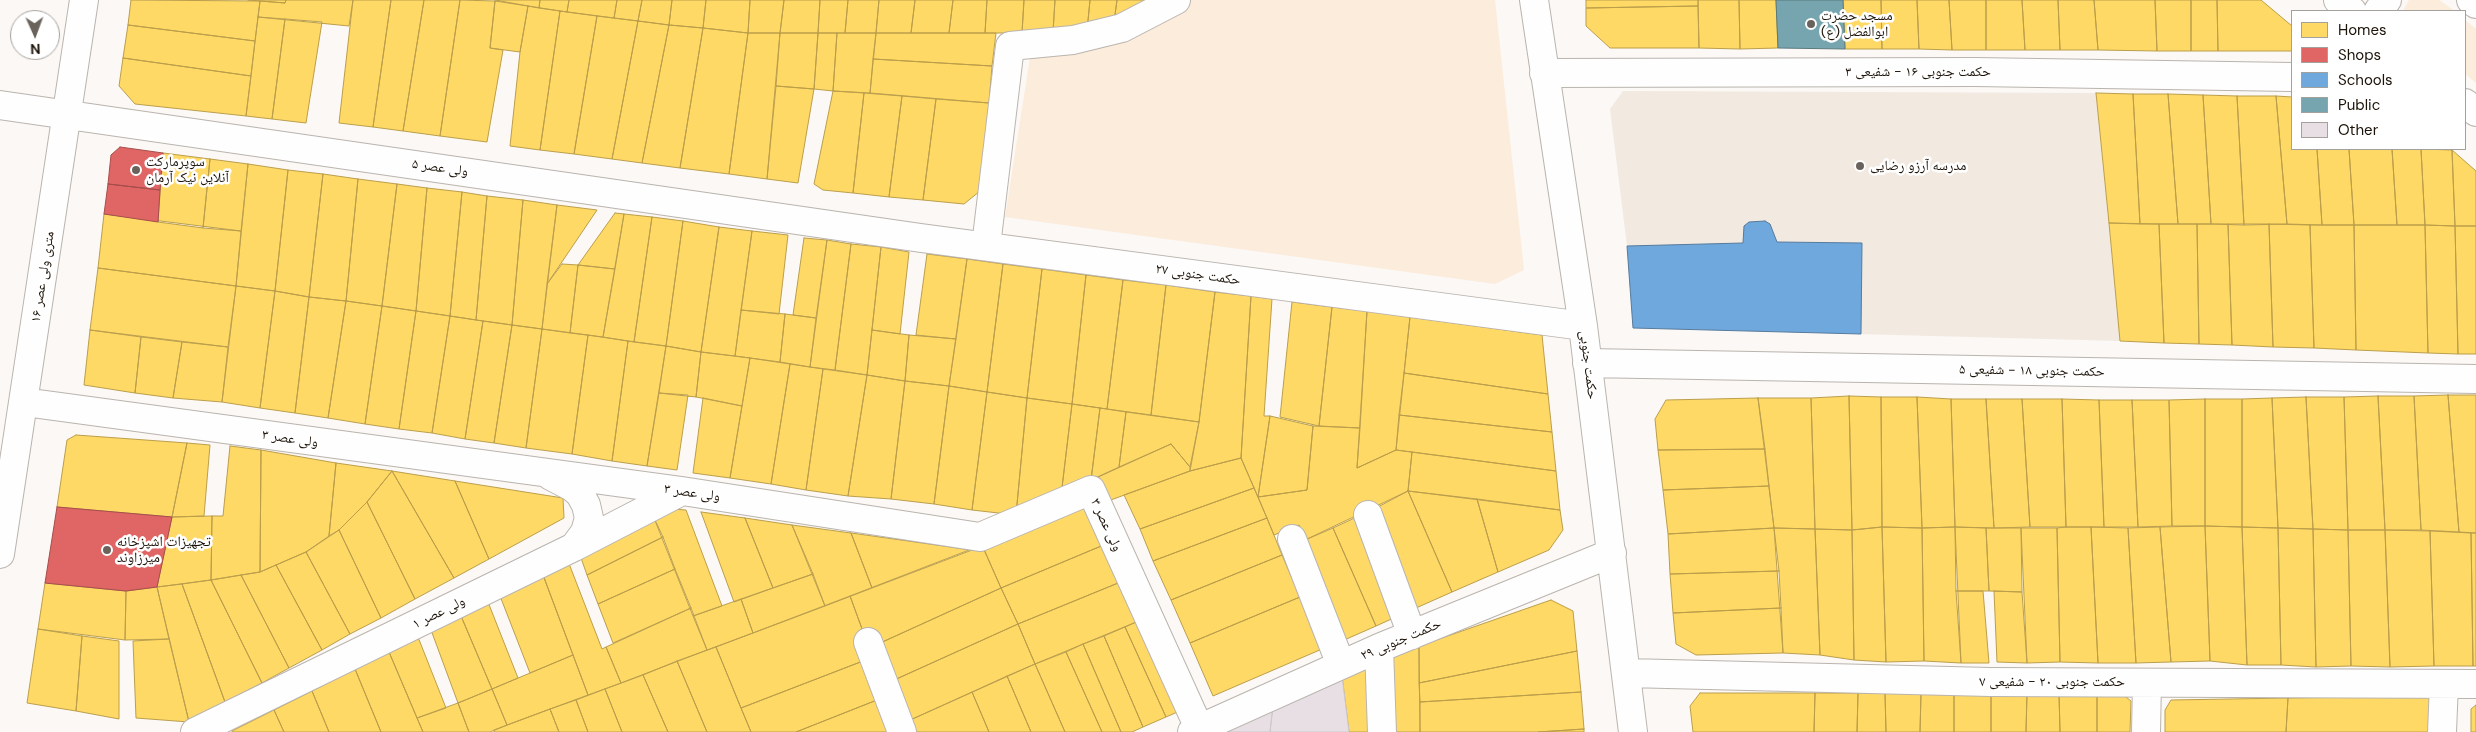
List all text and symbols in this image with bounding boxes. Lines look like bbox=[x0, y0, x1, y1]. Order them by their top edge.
place label: مسجد حضرت ابوالفضل (ع) bbox=[1821, 8, 1893, 40]
north arrow bbox=[10, 10, 60, 60]
legend bbox=[2291, 10, 2466, 150]
marker: مسجد حضرت ابوالفضل (ع) bbox=[1805, 18, 1817, 30]
text: Homes bbox=[2338, 20, 2387, 40]
text: N bbox=[30, 40, 41, 58]
text: Shops bbox=[2338, 45, 2381, 65]
street label: حکمت جنوبی ۱۶ - شفیعی ۳ bbox=[1845, 64, 1991, 80]
text: Schools bbox=[2338, 70, 2393, 90]
text: Public bbox=[2338, 95, 2380, 115]
text: Other bbox=[2338, 120, 2378, 140]
place label: سوپرمارکت آنلاین نیک آرمان bbox=[146, 154, 229, 186]
street label: ولی عصر ۵ bbox=[411, 156, 469, 180]
place label: مدرسه آرزو رضایی bbox=[1870, 158, 1966, 174]
marker: مدرسه آرزو رضایی bbox=[1854, 160, 1866, 172]
marker: سوپرمارکت آنلاین نیک آرمان bbox=[130, 164, 142, 176]
street label: ۱۶ متری ولی عصر bbox=[27, 230, 59, 324]
street label: حکمت جنوبی ۲۷ bbox=[1154, 261, 1242, 289]
street label: حکمت جنوبی bbox=[1575, 330, 1601, 400]
street label: حکمت جنوبی ۱۸ - شفیعی ۵ bbox=[1959, 361, 2105, 381]
street label: ولی عصر ۳ bbox=[261, 427, 319, 451]
street label: ولی عصر ۳ bbox=[663, 481, 721, 505]
street label: ولی عصر ۳ bbox=[1086, 496, 1126, 554]
place label: تجهیزات اشپزخانه میرزاوند bbox=[117, 534, 211, 566]
marker: تجهیزات اشپزخانه میرزاوند bbox=[101, 544, 113, 556]
street label: ولی عصر ۱ bbox=[410, 593, 468, 633]
street label: حکمت جنوبی ۲۹ bbox=[1358, 616, 1444, 664]
street label: حکمت جنوبی ۲۰ - شفیعی ۷ bbox=[1979, 674, 2125, 690]

